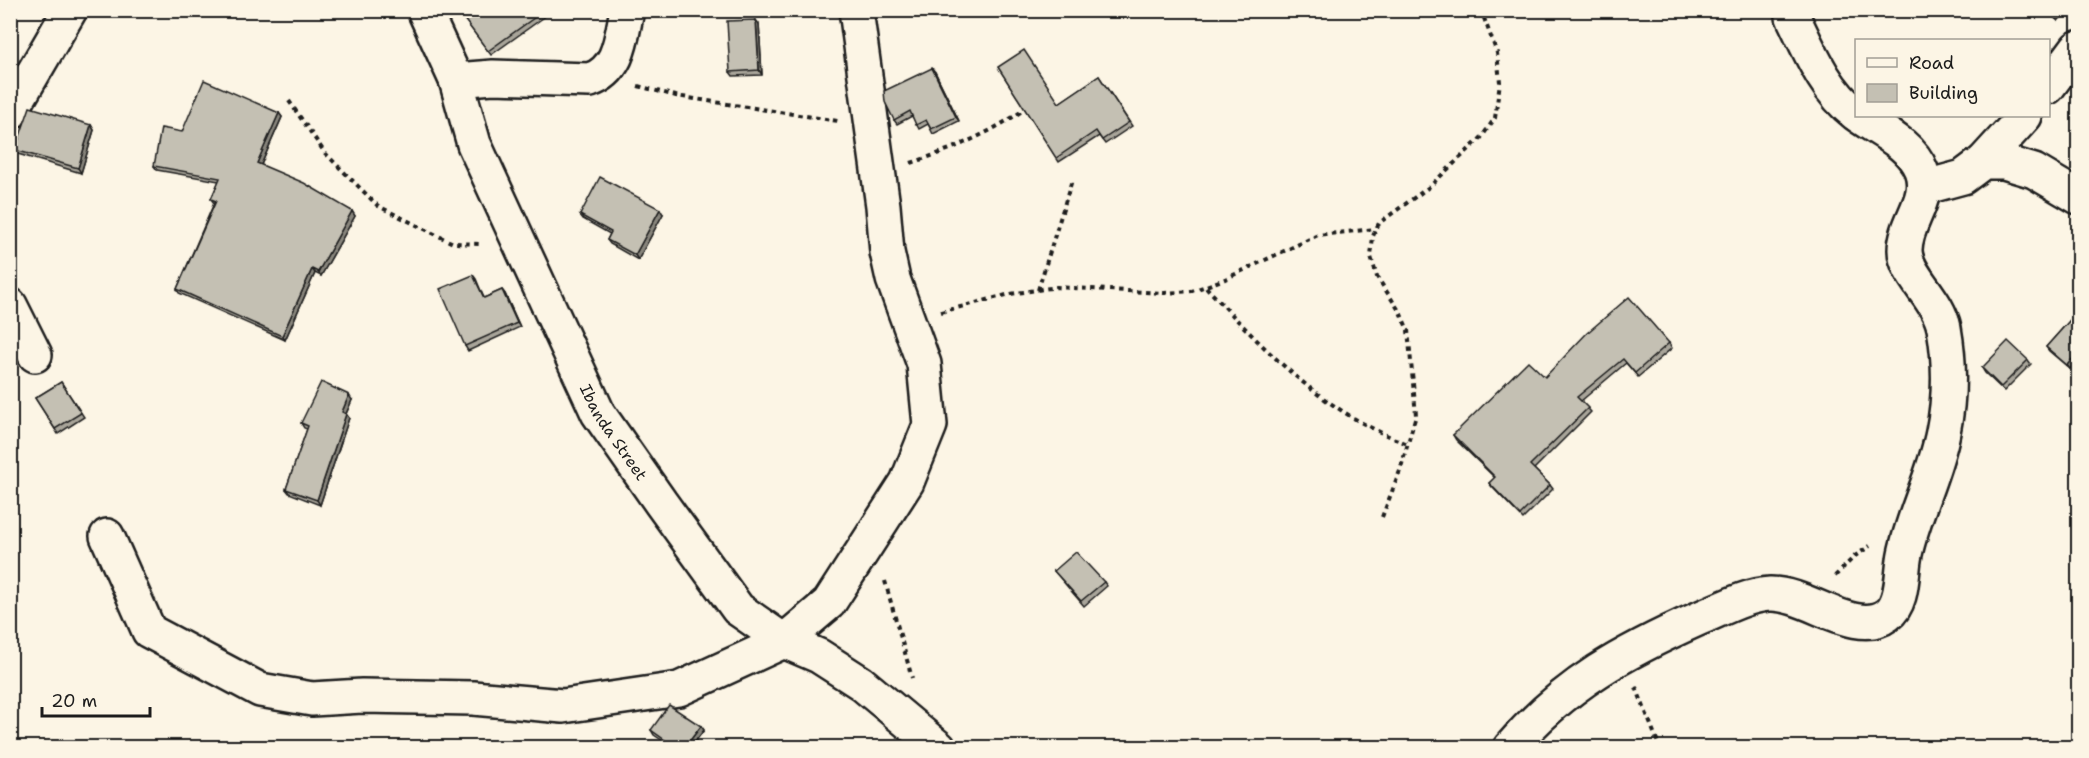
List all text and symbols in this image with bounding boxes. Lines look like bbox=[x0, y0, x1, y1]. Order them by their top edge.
legend bbox=[1855, 39, 2050, 117]
text: Road bbox=[1909, 51, 1954, 75]
text: Building bbox=[1909, 81, 1978, 105]
street label: Ibanda Street bbox=[576, 381, 652, 484]
scale bar bbox=[42, 680, 150, 718]
text: 20 m bbox=[51, 689, 97, 713]

